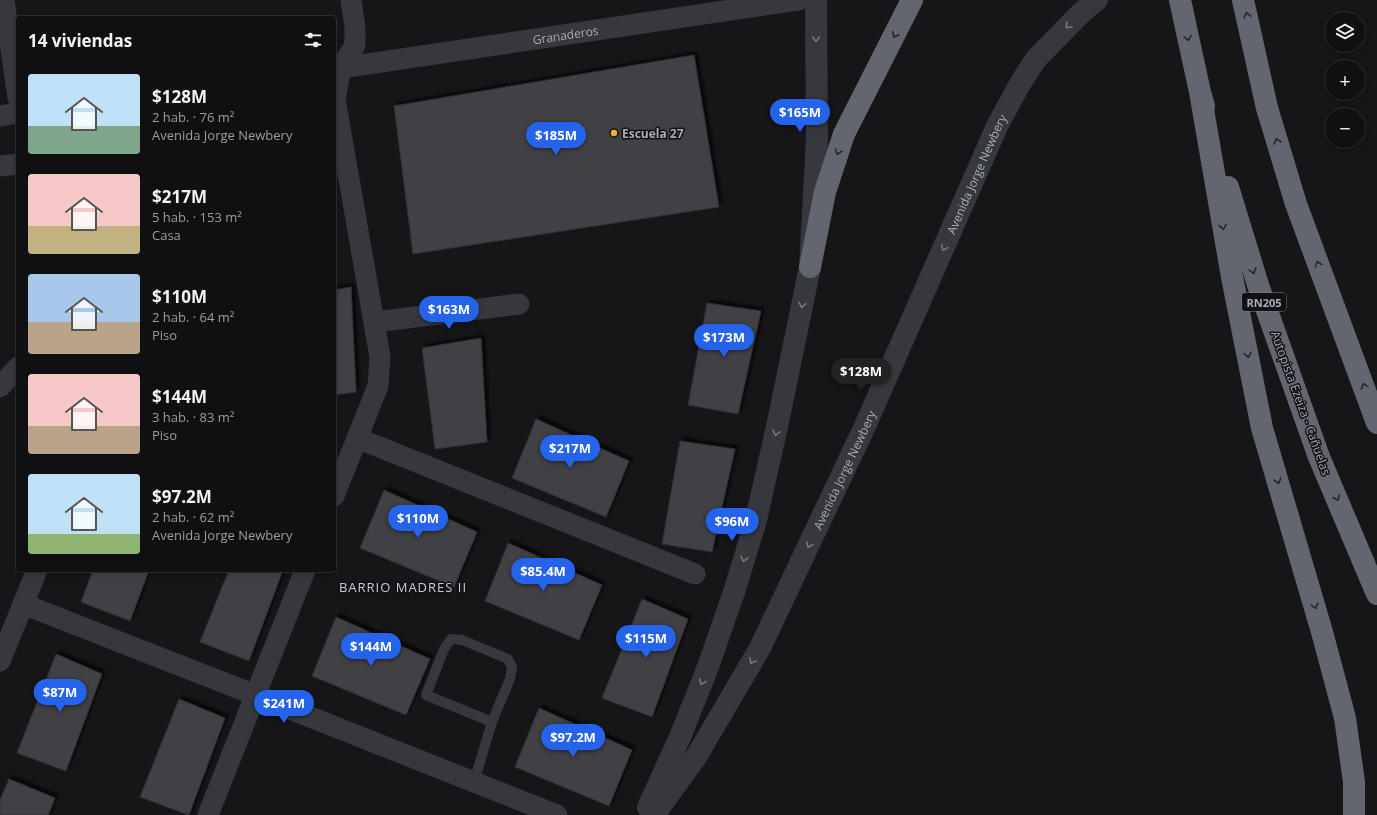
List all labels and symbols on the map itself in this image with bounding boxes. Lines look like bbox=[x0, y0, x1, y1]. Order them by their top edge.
one-way arrow bbox=[1243, 11, 1251, 18]
street label: Granaderos bbox=[531, 21, 600, 48]
one-way arrow bbox=[1065, 21, 1073, 29]
one-way arrow bbox=[892, 31, 899, 38]
one-way arrow bbox=[1184, 35, 1192, 41]
one-way arrow bbox=[812, 36, 820, 42]
pin: $165M bbox=[772, 99, 828, 133]
street label: Avenida Jorge Newbery bbox=[942, 110, 1011, 237]
pin: $185M bbox=[528, 122, 584, 156]
place label: Escuela 27 bbox=[622, 125, 684, 142]
marker: Escuela 27 bbox=[609, 128, 619, 138]
one-way arrow bbox=[1273, 138, 1282, 145]
one-way arrow bbox=[835, 148, 843, 155]
one-way arrow bbox=[1218, 224, 1227, 230]
one-way arrow bbox=[940, 244, 948, 251]
one-way arrow bbox=[1315, 261, 1323, 268]
one-way arrow bbox=[1248, 267, 1257, 274]
road number: RN205 bbox=[1242, 293, 1286, 311]
pin: $163M bbox=[421, 296, 477, 330]
one-way arrow bbox=[798, 302, 807, 309]
pin: $173M bbox=[696, 324, 752, 358]
street label: Autopista Ezeiza - Cañuelas bbox=[1267, 329, 1335, 478]
one-way arrow bbox=[1243, 352, 1251, 358]
pin: $128M bbox=[833, 358, 889, 392]
one-way arrow bbox=[1360, 383, 1368, 390]
street label: Avenida Jorge Newbery bbox=[809, 407, 880, 532]
one-way arrow bbox=[772, 430, 780, 436]
pin: $217M bbox=[542, 435, 598, 469]
one-way arrow bbox=[1273, 477, 1282, 484]
one-way arrow bbox=[1332, 495, 1340, 502]
pin: $110M bbox=[390, 505, 446, 539]
pin: $96M bbox=[708, 508, 756, 542]
one-way arrow bbox=[806, 540, 814, 548]
one-way arrow bbox=[740, 555, 749, 562]
pin: $85.4M bbox=[510, 558, 576, 592]
district label: BARRIO MADRES II bbox=[339, 578, 467, 596]
one-way arrow bbox=[1310, 602, 1319, 609]
pin: $115M bbox=[618, 625, 674, 659]
pin: $144M bbox=[343, 633, 399, 667]
one-way arrow bbox=[750, 657, 757, 664]
one-way arrow bbox=[699, 677, 707, 685]
pin: $87M bbox=[36, 679, 84, 713]
pin: $241M bbox=[256, 690, 312, 724]
pin: $97.2M bbox=[540, 724, 606, 758]

